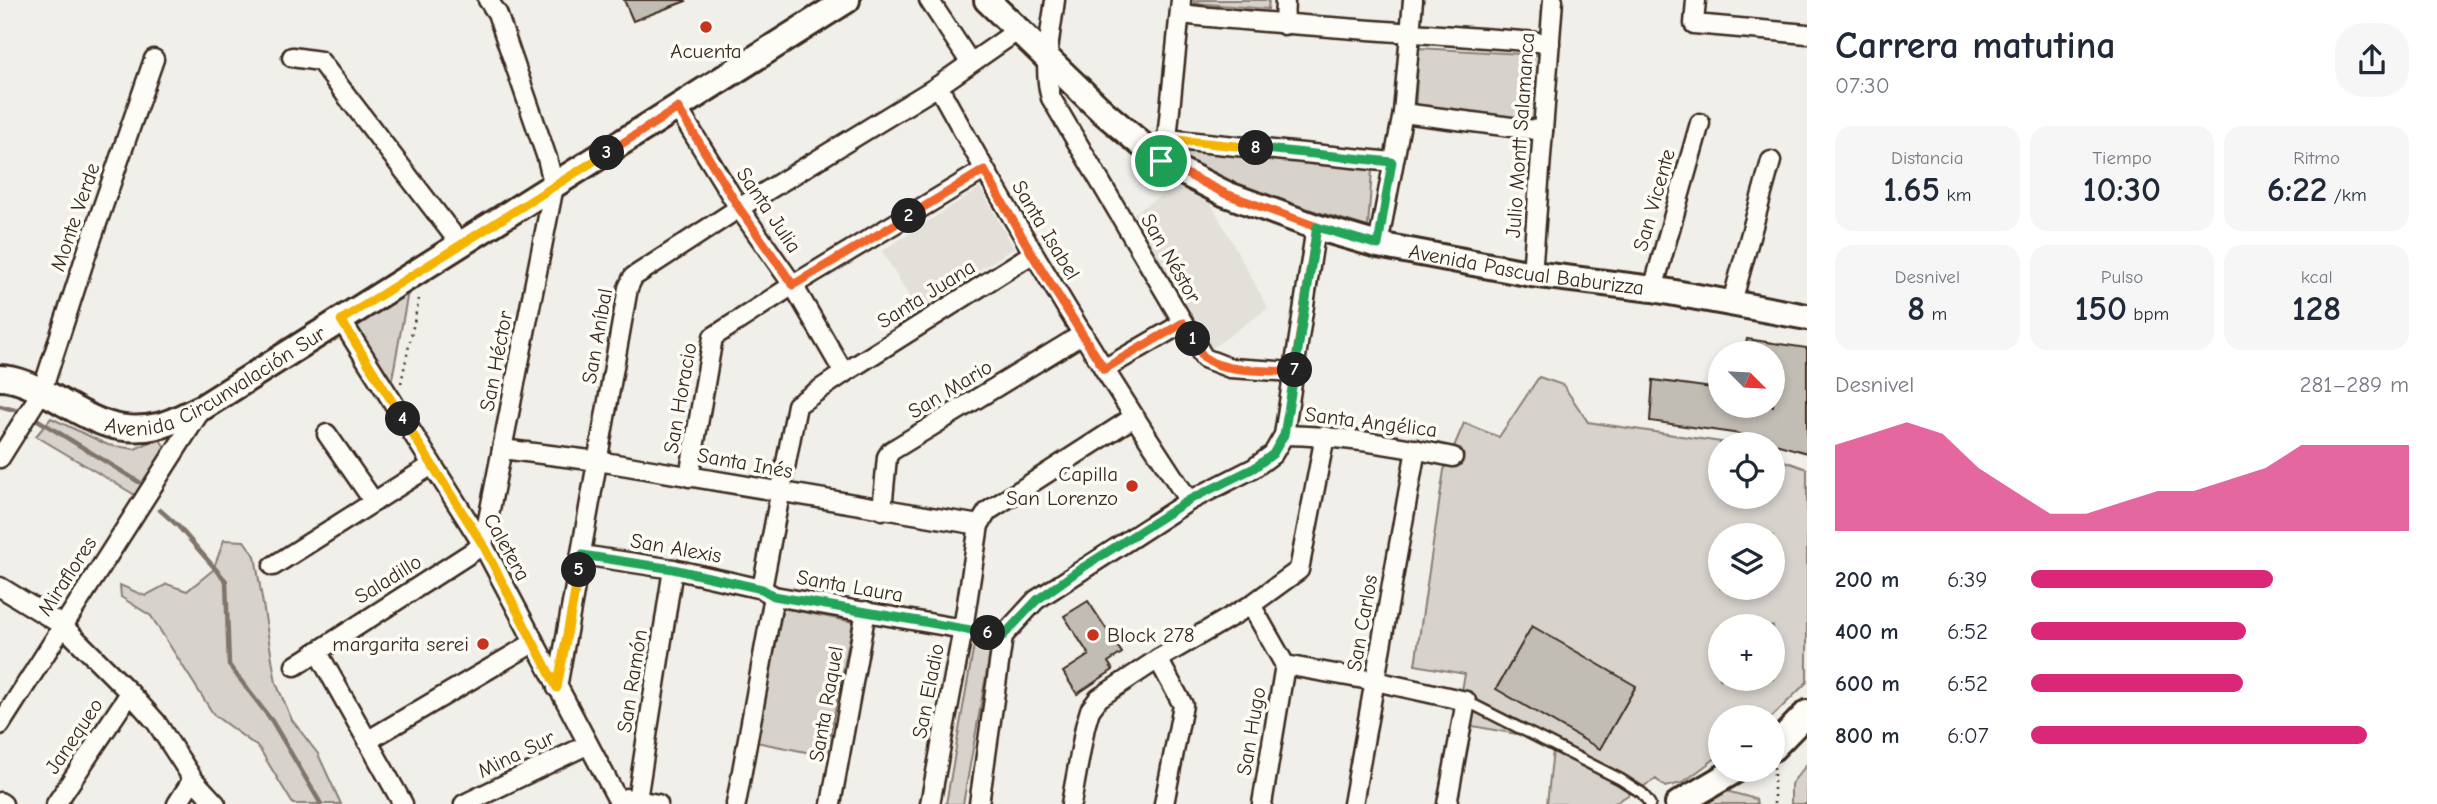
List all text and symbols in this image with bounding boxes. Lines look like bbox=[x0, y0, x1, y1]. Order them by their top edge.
marker: Acuenta bbox=[698, 19, 714, 35]
button: share bbox=[2335, 23, 2409, 97]
text: Carrera matutina bbox=[1835, 24, 2116, 68]
street label: Julio Montt Salamanca bbox=[1501, 32, 1539, 238]
place label: Acuenta bbox=[670, 39, 742, 63]
text: 07:30 bbox=[1835, 72, 1890, 99]
pin: 8 bbox=[1238, 130, 1274, 166]
pin bbox=[1131, 131, 1191, 191]
pin: 3 bbox=[590, 136, 624, 170]
text: 8 bbox=[1251, 136, 1260, 158]
text: 3 bbox=[602, 141, 611, 163]
icon: arrive bbox=[1142, 142, 1180, 180]
street label: San Vicente bbox=[1628, 146, 1680, 254]
text: Distancia bbox=[1891, 147, 1964, 169]
text: Tiempo bbox=[2092, 147, 2152, 169]
text: Ritmo bbox=[2293, 147, 2340, 169]
street label: Monte Verde bbox=[45, 160, 105, 274]
street label: Santa Julia bbox=[732, 163, 806, 257]
text: 1.65 bbox=[1883, 169, 1940, 210]
text: 10:30 bbox=[2083, 169, 2161, 210]
text: 6:22 bbox=[2267, 169, 2327, 210]
street label: Santa Isabel bbox=[1007, 176, 1085, 284]
text: km bbox=[1940, 184, 1971, 206]
text: /km bbox=[2327, 184, 2367, 206]
pin: 2 bbox=[892, 198, 926, 234]
text: 2 bbox=[904, 204, 913, 226]
street label: San Néstor bbox=[1136, 209, 1206, 307]
street label: Avenida Pascual Baburizza bbox=[1407, 239, 1645, 300]
street label: Santa Juana bbox=[873, 254, 979, 334]
text: Desnivel bbox=[1895, 266, 1960, 288]
text: Pulso bbox=[2101, 266, 2143, 288]
text: kcal bbox=[2301, 266, 2333, 288]
street label: San Aníbal bbox=[577, 286, 617, 386]
text: 8 bbox=[1907, 288, 1925, 329]
text: 150 bbox=[2075, 288, 2127, 329]
text: 128 bbox=[2292, 288, 2341, 329]
text: m bbox=[1925, 303, 1947, 325]
text: bpm bbox=[2127, 303, 2169, 325]
street label: San Héctor bbox=[475, 308, 518, 413]
street label: Avenida Circunvalación Sur bbox=[102, 321, 330, 441]
pin: 1 bbox=[1176, 322, 1210, 356]
text: 1 bbox=[1189, 327, 1196, 349]
street label: San Horacio bbox=[658, 341, 702, 455]
north arrow bbox=[1708, 341, 1785, 418]
map controls bbox=[1708, 341, 1785, 782]
pin: 7 bbox=[1278, 352, 1312, 388]
street label: San Mario bbox=[904, 355, 996, 423]
text: 7 bbox=[1290, 358, 1299, 380]
text: Desnivel bbox=[1835, 371, 1914, 398]
text: 281–289 m bbox=[2299, 371, 2409, 398]
pin: 4 bbox=[386, 402, 420, 436]
street label: Santa Angélica bbox=[1303, 402, 1439, 442]
text: 4 bbox=[398, 407, 407, 429]
button: locate bbox=[1708, 432, 1785, 509]
street label: Santa Inés bbox=[695, 443, 795, 483]
place label: Capilla San Lorenzo bbox=[1006, 462, 1118, 510]
marker: Capilla San Lorenzo bbox=[1124, 478, 1140, 494]
street label: Caletera bbox=[479, 509, 535, 585]
button: layers bbox=[1708, 523, 1785, 600]
street label: San Alexis bbox=[629, 528, 723, 568]
street label: Miraflores bbox=[32, 532, 102, 620]
street label: Saladillo bbox=[350, 549, 426, 609]
pin: 5 bbox=[562, 552, 596, 588]
text: 5 bbox=[573, 558, 584, 580]
street label: Santa Laura bbox=[795, 565, 905, 607]
text: 200 m bbox=[1835, 566, 1899, 593]
text: 6:39 bbox=[1947, 566, 1987, 593]
street label: San Carlos bbox=[1342, 573, 1382, 673]
button: + bbox=[1708, 614, 1785, 691]
pin: 6 bbox=[970, 616, 1006, 650]
text: 400 m bbox=[1835, 618, 1899, 645]
text: 6:52 bbox=[1947, 618, 1988, 645]
text: 6 bbox=[983, 621, 992, 643]
place label: Block 278 bbox=[1107, 623, 1195, 647]
marker: Block 278 bbox=[1085, 627, 1101, 643]
street label: San Ramón bbox=[612, 628, 652, 734]
place label: margarita serei bbox=[332, 632, 469, 656]
marker: margarita serei bbox=[475, 636, 491, 652]
street label: San Eladio bbox=[907, 642, 949, 740]
street label: Santa Raquel bbox=[804, 644, 848, 764]
text: 600 m bbox=[1835, 670, 1900, 697]
text: 6:52 bbox=[1947, 670, 1988, 697]
street label: San Hugo bbox=[1231, 685, 1271, 777]
street label: Janequeo bbox=[40, 694, 108, 778]
button: − bbox=[1708, 705, 1785, 782]
text: 800 m bbox=[1835, 722, 1900, 749]
text: 6:07 bbox=[1947, 722, 1989, 749]
street label: Mina Sur bbox=[474, 725, 559, 783]

